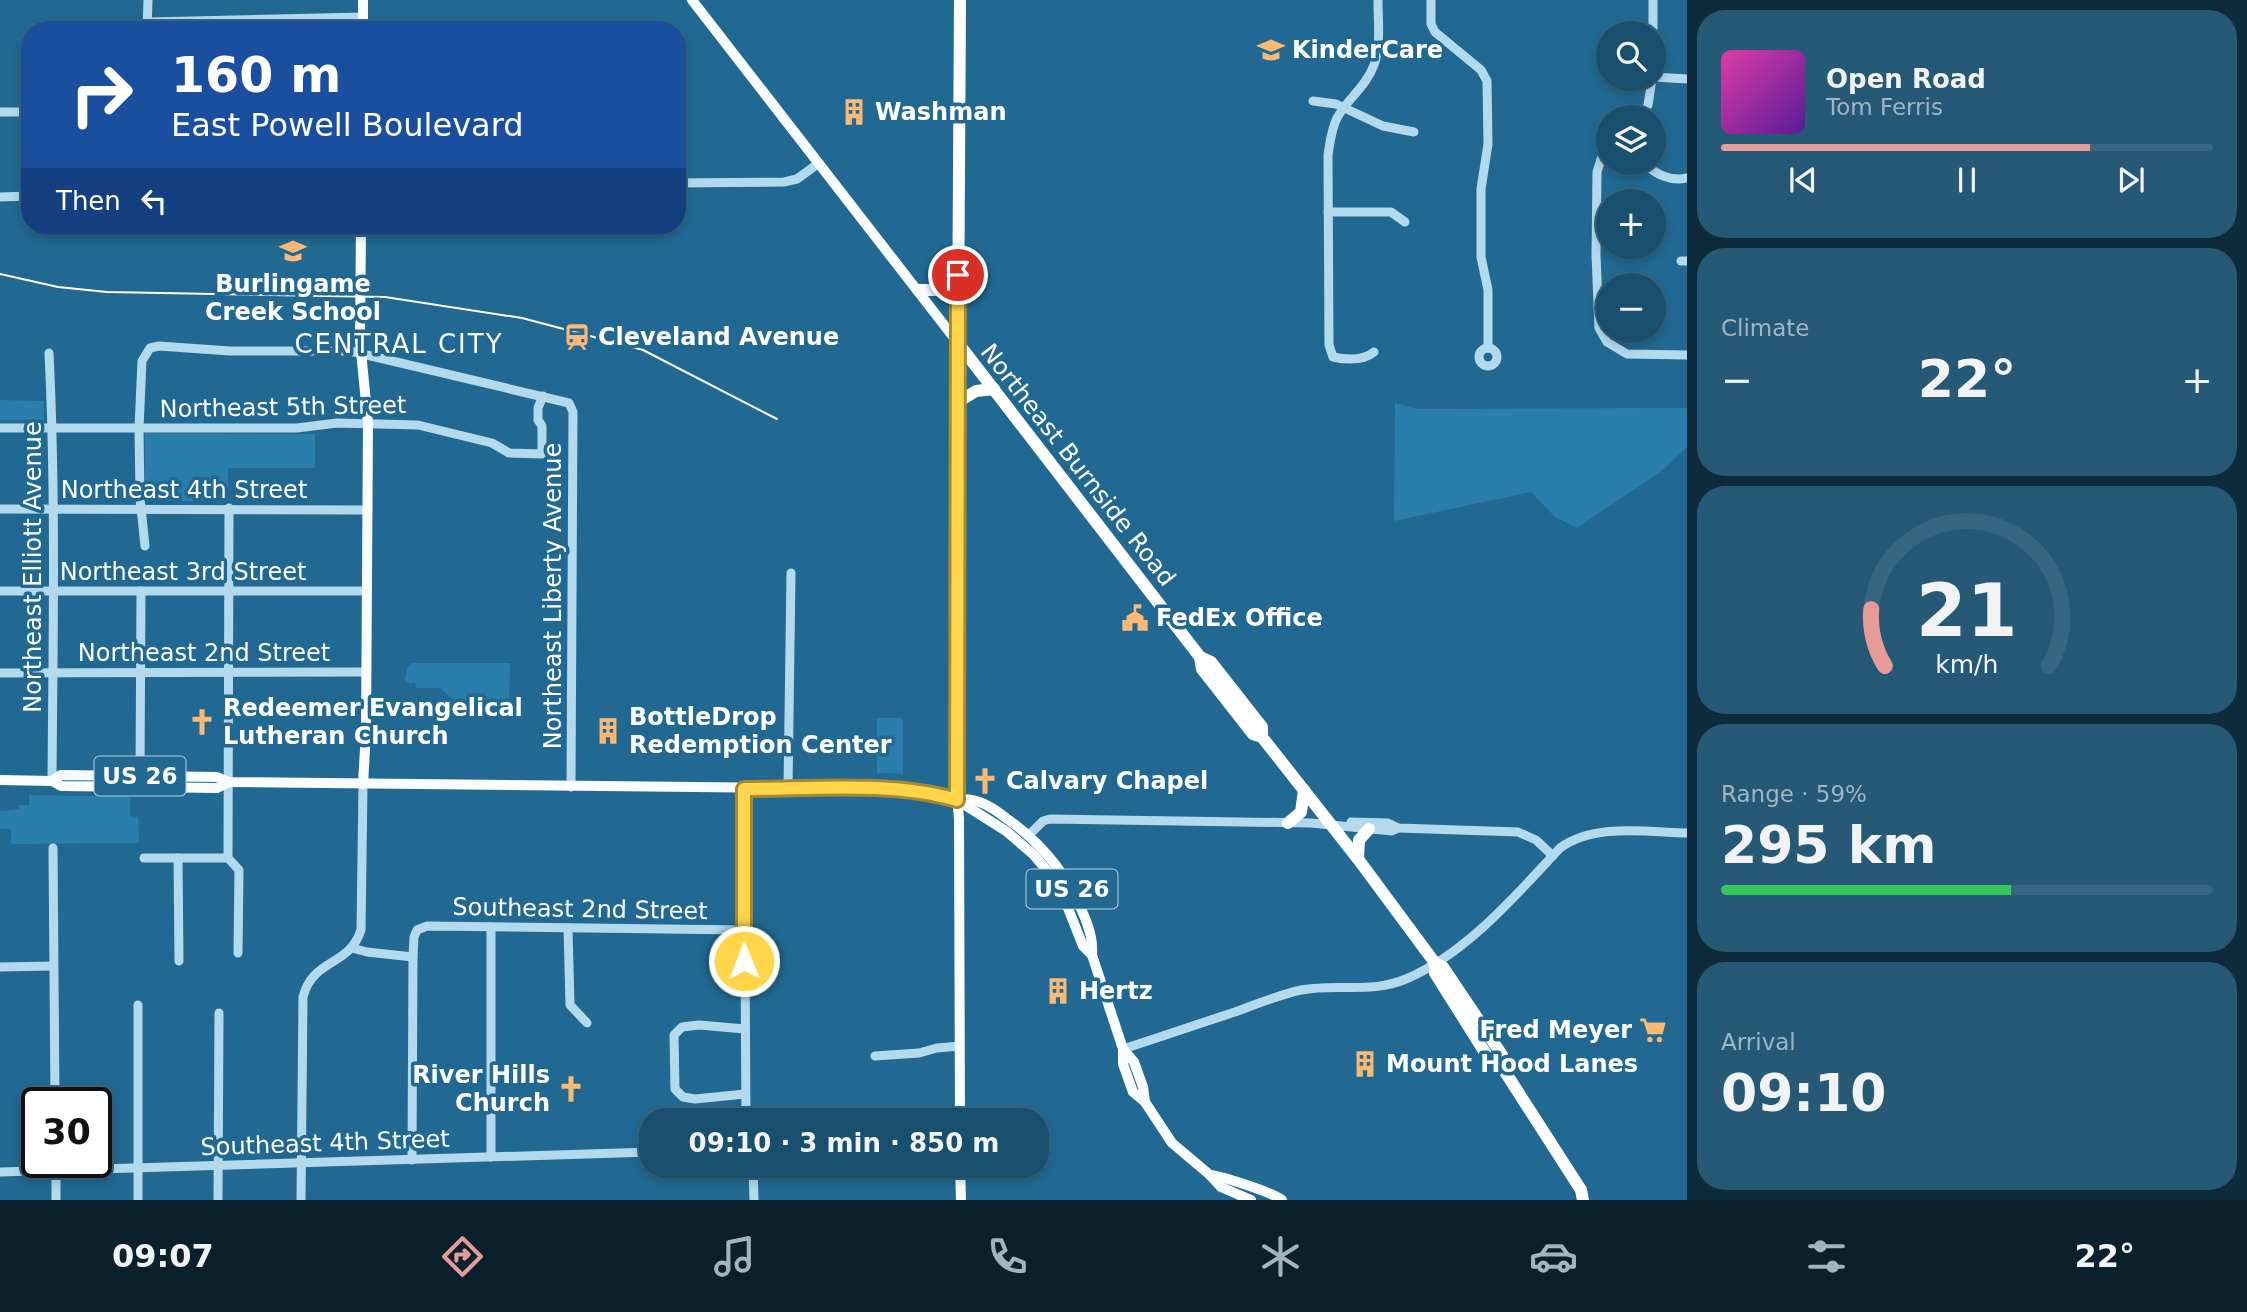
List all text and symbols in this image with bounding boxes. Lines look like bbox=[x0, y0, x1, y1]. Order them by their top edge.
map controls bbox=[1596, 21, 1666, 343]
button: search bbox=[1596, 21, 1666, 91]
school or university icon: KinderCare bbox=[1256, 35, 1286, 65]
place label: KinderCare bbox=[1292, 36, 1443, 64]
text: 160 m bbox=[171, 47, 341, 104]
icon: right bbox=[56, 49, 147, 140]
text: Open Road bbox=[1826, 64, 1986, 94]
text: Tom Ferris bbox=[1826, 94, 1943, 120]
building icon: Washman bbox=[839, 97, 869, 127]
place label: Washman bbox=[875, 98, 1006, 126]
button: layers bbox=[1596, 105, 1666, 175]
text: East Powell Boulevard bbox=[171, 106, 524, 144]
icon: previous bbox=[1784, 161, 1822, 199]
icon: pause bbox=[1948, 161, 1986, 199]
icon: next bbox=[2112, 161, 2150, 199]
icon: left bbox=[135, 182, 173, 220]
text: Then bbox=[56, 186, 121, 216]
button: + bbox=[1596, 189, 1666, 259]
school or university icon: Burlingame Creek School bbox=[278, 236, 308, 266]
pin bbox=[928, 245, 988, 305]
icon: arrive bbox=[939, 256, 977, 294]
place label: Burlingame Creek School bbox=[205, 270, 381, 326]
button: − bbox=[1596, 273, 1666, 343]
text: Climate bbox=[1721, 315, 1810, 341]
station icon: Cleveland Avenue bbox=[562, 322, 592, 352]
place label: Cleveland Avenue bbox=[598, 323, 839, 351]
district label: CENTRAL CITY bbox=[294, 329, 504, 359]
street label: Northeast Burnside Road bbox=[975, 338, 1181, 592]
text: 22° bbox=[1918, 349, 2016, 409]
text: − bbox=[1721, 358, 1753, 402]
text: + bbox=[2181, 358, 2213, 402]
street label: Northeast 5th Street bbox=[159, 391, 407, 423]
street label: Northeast Elliott Avenue bbox=[19, 421, 47, 713]
street label: Northeast Liberty Avenue bbox=[539, 443, 567, 749]
street label: Northeast 4th Street bbox=[61, 476, 307, 504]
street label: Northeast 3rd Street bbox=[60, 558, 306, 586]
text: 21 bbox=[1916, 568, 2018, 653]
public building icon: FedEx Office bbox=[1120, 603, 1150, 633]
place label: FedEx Office bbox=[1156, 604, 1323, 632]
street label: Northeast 2nd Street bbox=[78, 639, 330, 667]
text: km/h bbox=[1935, 650, 1999, 679]
place label: Redeemer Evangelical Lutheran Church bbox=[223, 694, 523, 750]
place label: BottleDrop Redemption Center bbox=[629, 703, 892, 759]
church icon: Redeemer Evangelical Lutheran Church bbox=[187, 707, 217, 737]
building icon: BottleDrop Redemption Center bbox=[593, 716, 623, 746]
road number: US 26 bbox=[94, 756, 186, 796]
church icon: Calvary Chapel bbox=[970, 766, 1000, 796]
place label: Calvary Chapel bbox=[1006, 767, 1208, 795]
text: Range · 59% bbox=[1721, 781, 1867, 807]
text: 295 km bbox=[1721, 815, 1936, 875]
road number: US 26 bbox=[1026, 870, 1118, 908]
street label: Southeast 2nd Street bbox=[452, 893, 708, 925]
position arrow bbox=[707, 924, 781, 998]
building icon: Hertz bbox=[1043, 976, 1073, 1006]
place label: Hertz bbox=[1079, 977, 1153, 1005]
supermarket icon: Fred Meyer bbox=[1638, 1015, 1668, 1045]
place label: Fred Meyer bbox=[1480, 1016, 1632, 1044]
text: Arrival bbox=[1721, 1029, 1796, 1055]
building icon: Mount Hood Lanes bbox=[1350, 1049, 1380, 1079]
place label: Mount Hood Lanes bbox=[1386, 1050, 1638, 1078]
place label: River Hills Church bbox=[412, 1061, 550, 1117]
text: 09:10 bbox=[1721, 1063, 1887, 1123]
church icon: River Hills Church bbox=[556, 1074, 586, 1104]
speed limit sign: 30 bbox=[21, 1087, 112, 1178]
street label: Southeast 4th Street bbox=[200, 1125, 450, 1161]
text: 09:10 · 3 min · 850 m bbox=[689, 1128, 999, 1158]
icon: directions bbox=[438, 1232, 487, 1281]
icon: music bbox=[710, 1232, 759, 1281]
icon: phone bbox=[983, 1232, 1032, 1281]
icon: climate bbox=[1256, 1232, 1305, 1281]
icon: car bbox=[1529, 1232, 1578, 1281]
icon: filters bbox=[1802, 1232, 1851, 1281]
text: 09:07 bbox=[112, 1237, 214, 1275]
text: 22° bbox=[2074, 1237, 2135, 1275]

